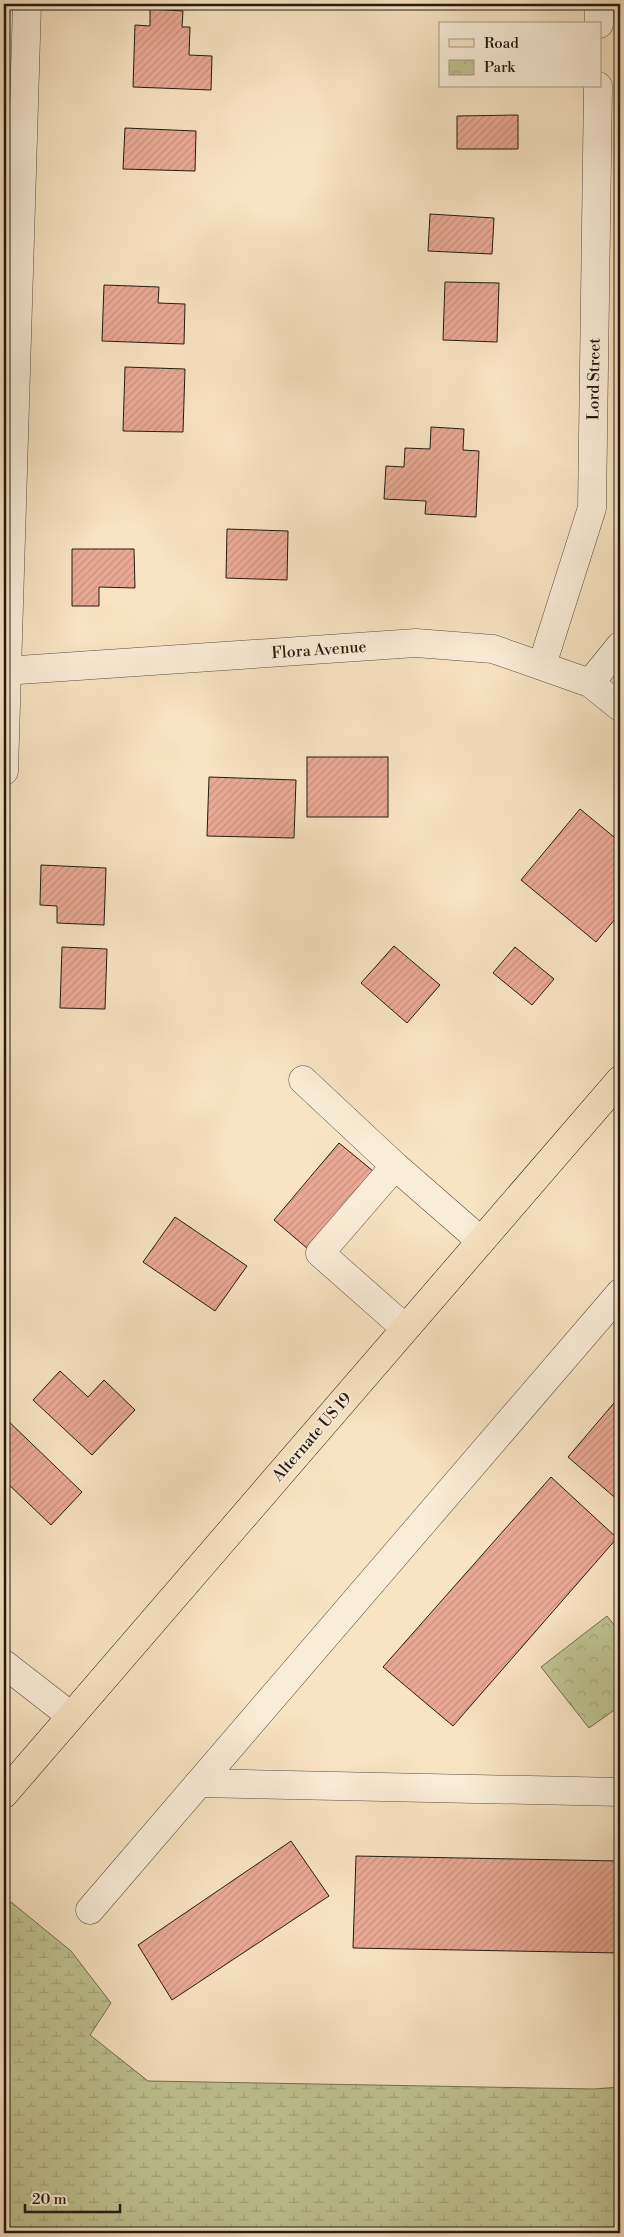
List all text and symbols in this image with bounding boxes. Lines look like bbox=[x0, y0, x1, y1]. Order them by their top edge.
legend bbox=[439, 22, 602, 88]
text: Road bbox=[484, 34, 519, 53]
text: Park bbox=[484, 58, 516, 77]
street label: Lord Street bbox=[583, 337, 605, 420]
street label: Flora Avenue bbox=[271, 637, 367, 663]
street label: Alternate US 19 bbox=[267, 1388, 356, 1486]
scale bar bbox=[25, 2182, 120, 2214]
text: 20 m bbox=[32, 2190, 67, 2209]

